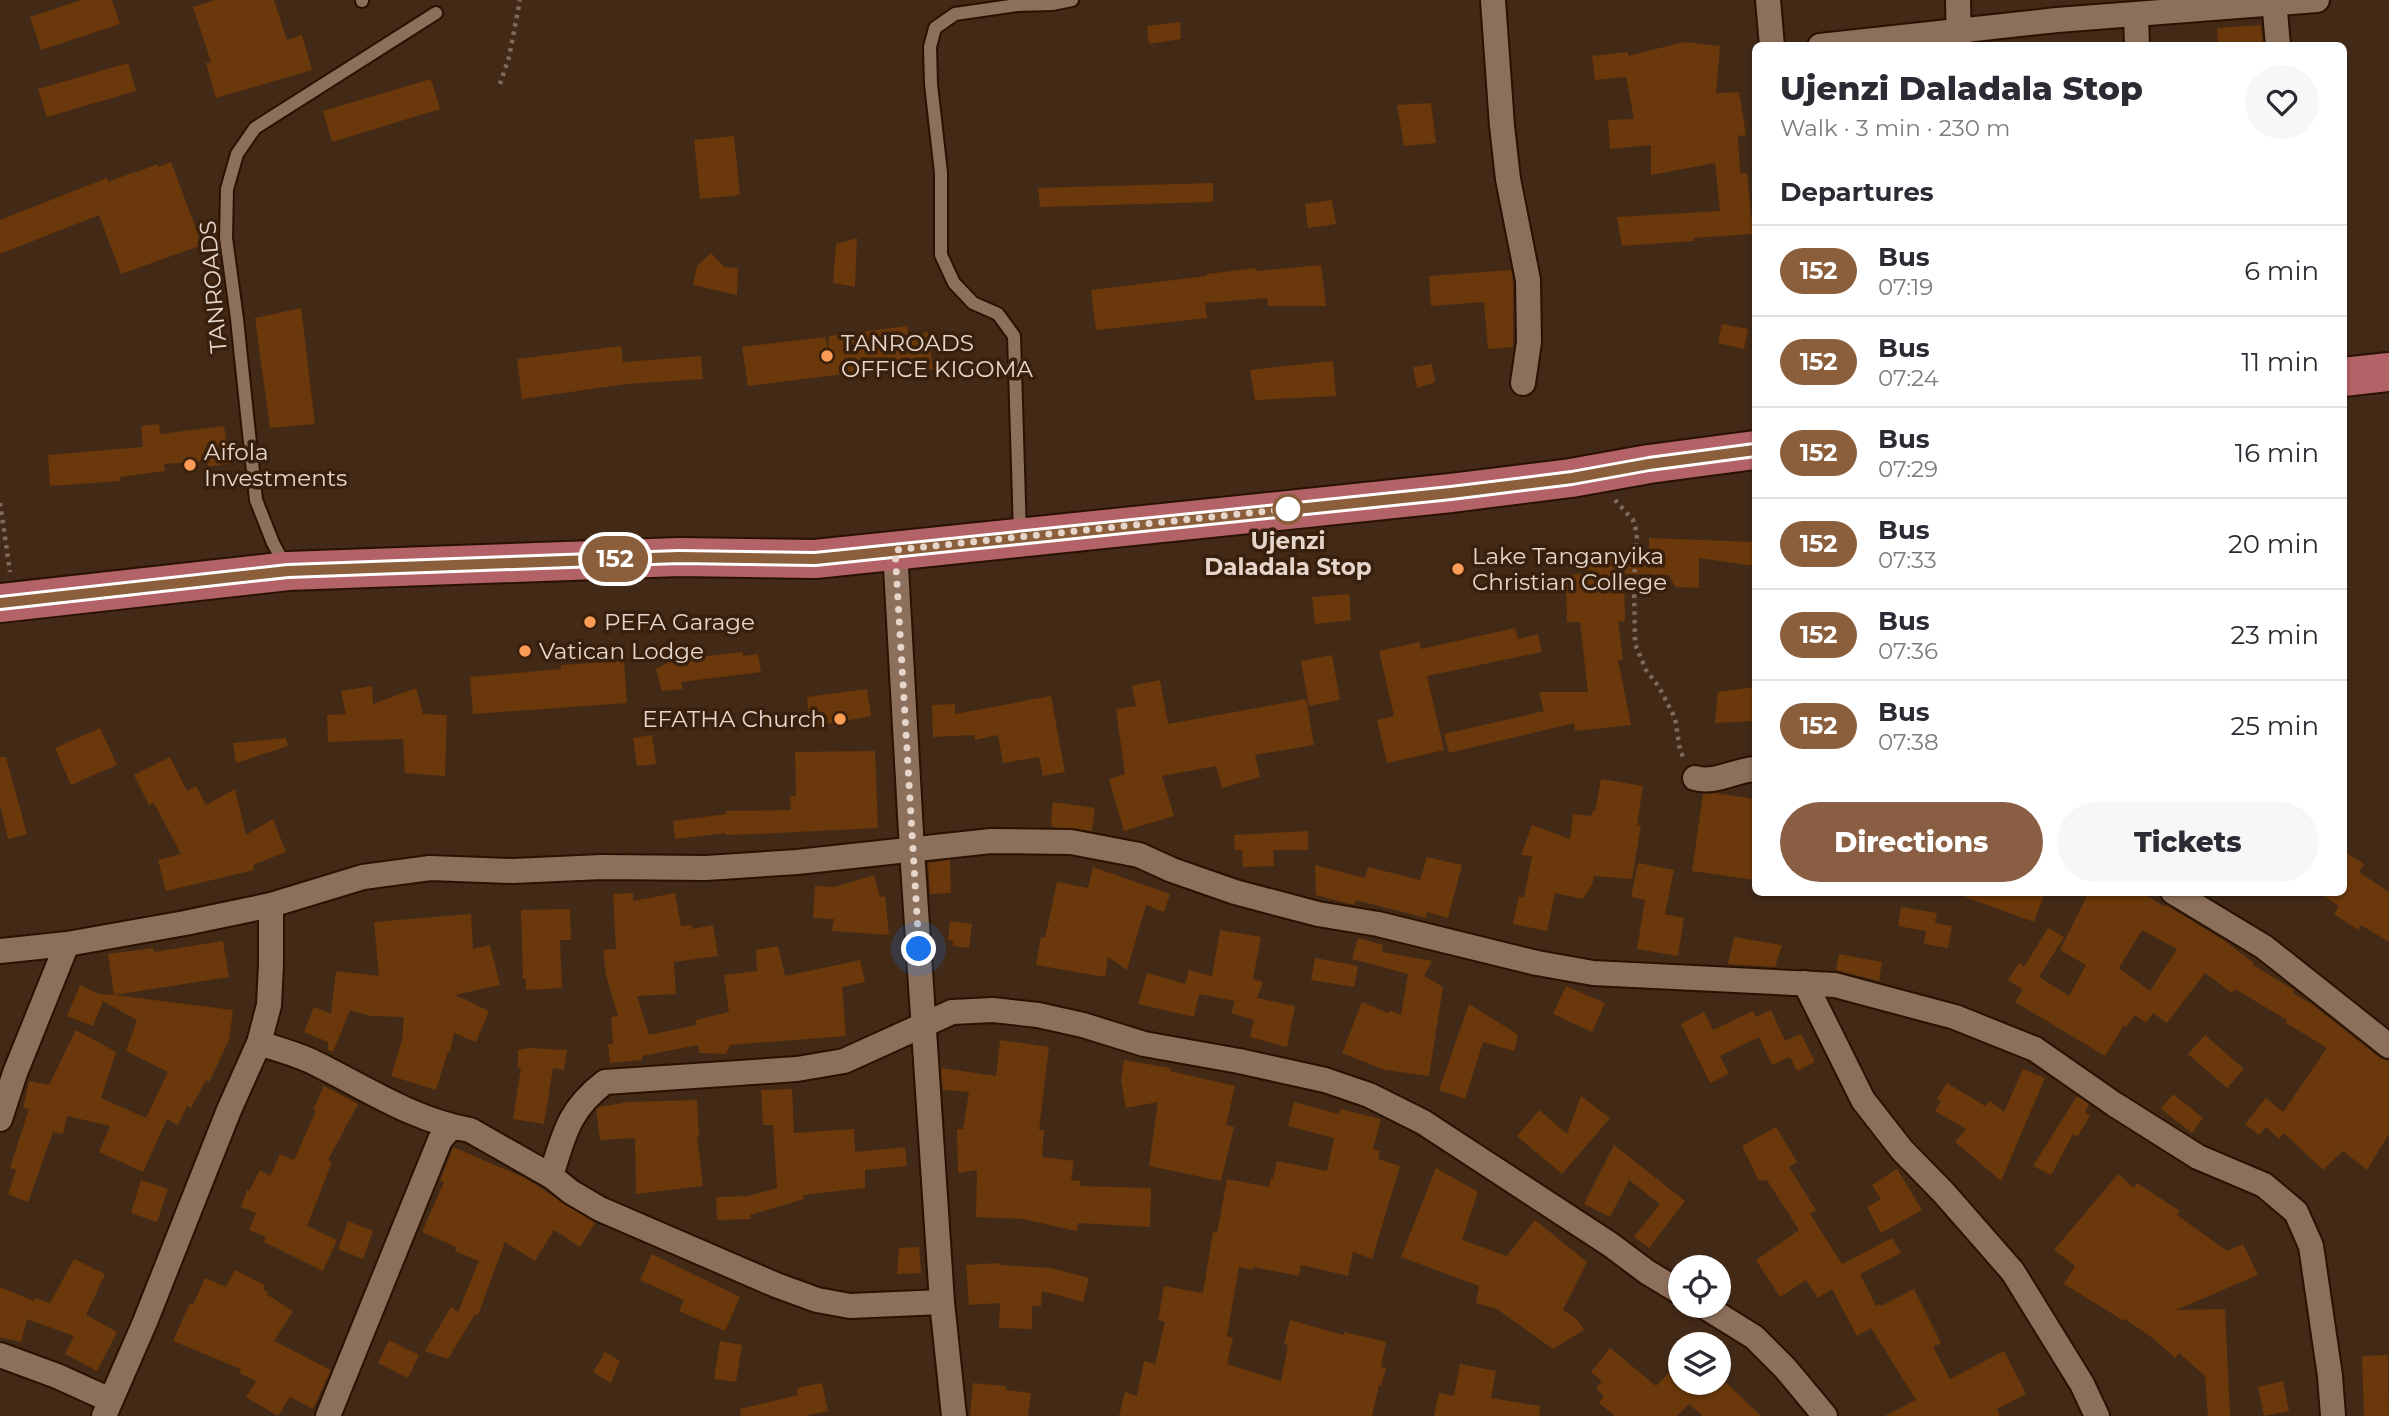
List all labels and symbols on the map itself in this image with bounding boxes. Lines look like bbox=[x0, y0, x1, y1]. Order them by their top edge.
street label: TANROADS bbox=[193, 220, 233, 354]
place label: TANROADS OFFICE KIGOMA bbox=[841, 329, 1033, 383]
marker: TANROADS OFFICE KIGOMA bbox=[819, 348, 835, 364]
place label: Aifola Investments bbox=[204, 438, 347, 492]
marker: Aifola Investments bbox=[182, 457, 198, 473]
marker: Ujenzi Daladala Stop bbox=[1273, 494, 1303, 524]
place label: Ujenzi Daladala Stop bbox=[1204, 527, 1372, 581]
line badge: 152 bbox=[575, 536, 655, 582]
place label: Lake Tanganyika Christian College bbox=[1472, 542, 1667, 596]
marker: Lake Tanganyika Christian College bbox=[1450, 561, 1466, 577]
place label: PEFA Garage bbox=[604, 608, 755, 636]
marker: PEFA Garage bbox=[582, 614, 598, 630]
place label: Vatican Lodge bbox=[539, 637, 704, 665]
marker: Vatican Lodge bbox=[517, 643, 533, 659]
place label: EFATHA Church bbox=[642, 705, 826, 733]
marker: EFATHA Church bbox=[832, 711, 848, 727]
your location bbox=[901, 931, 936, 966]

